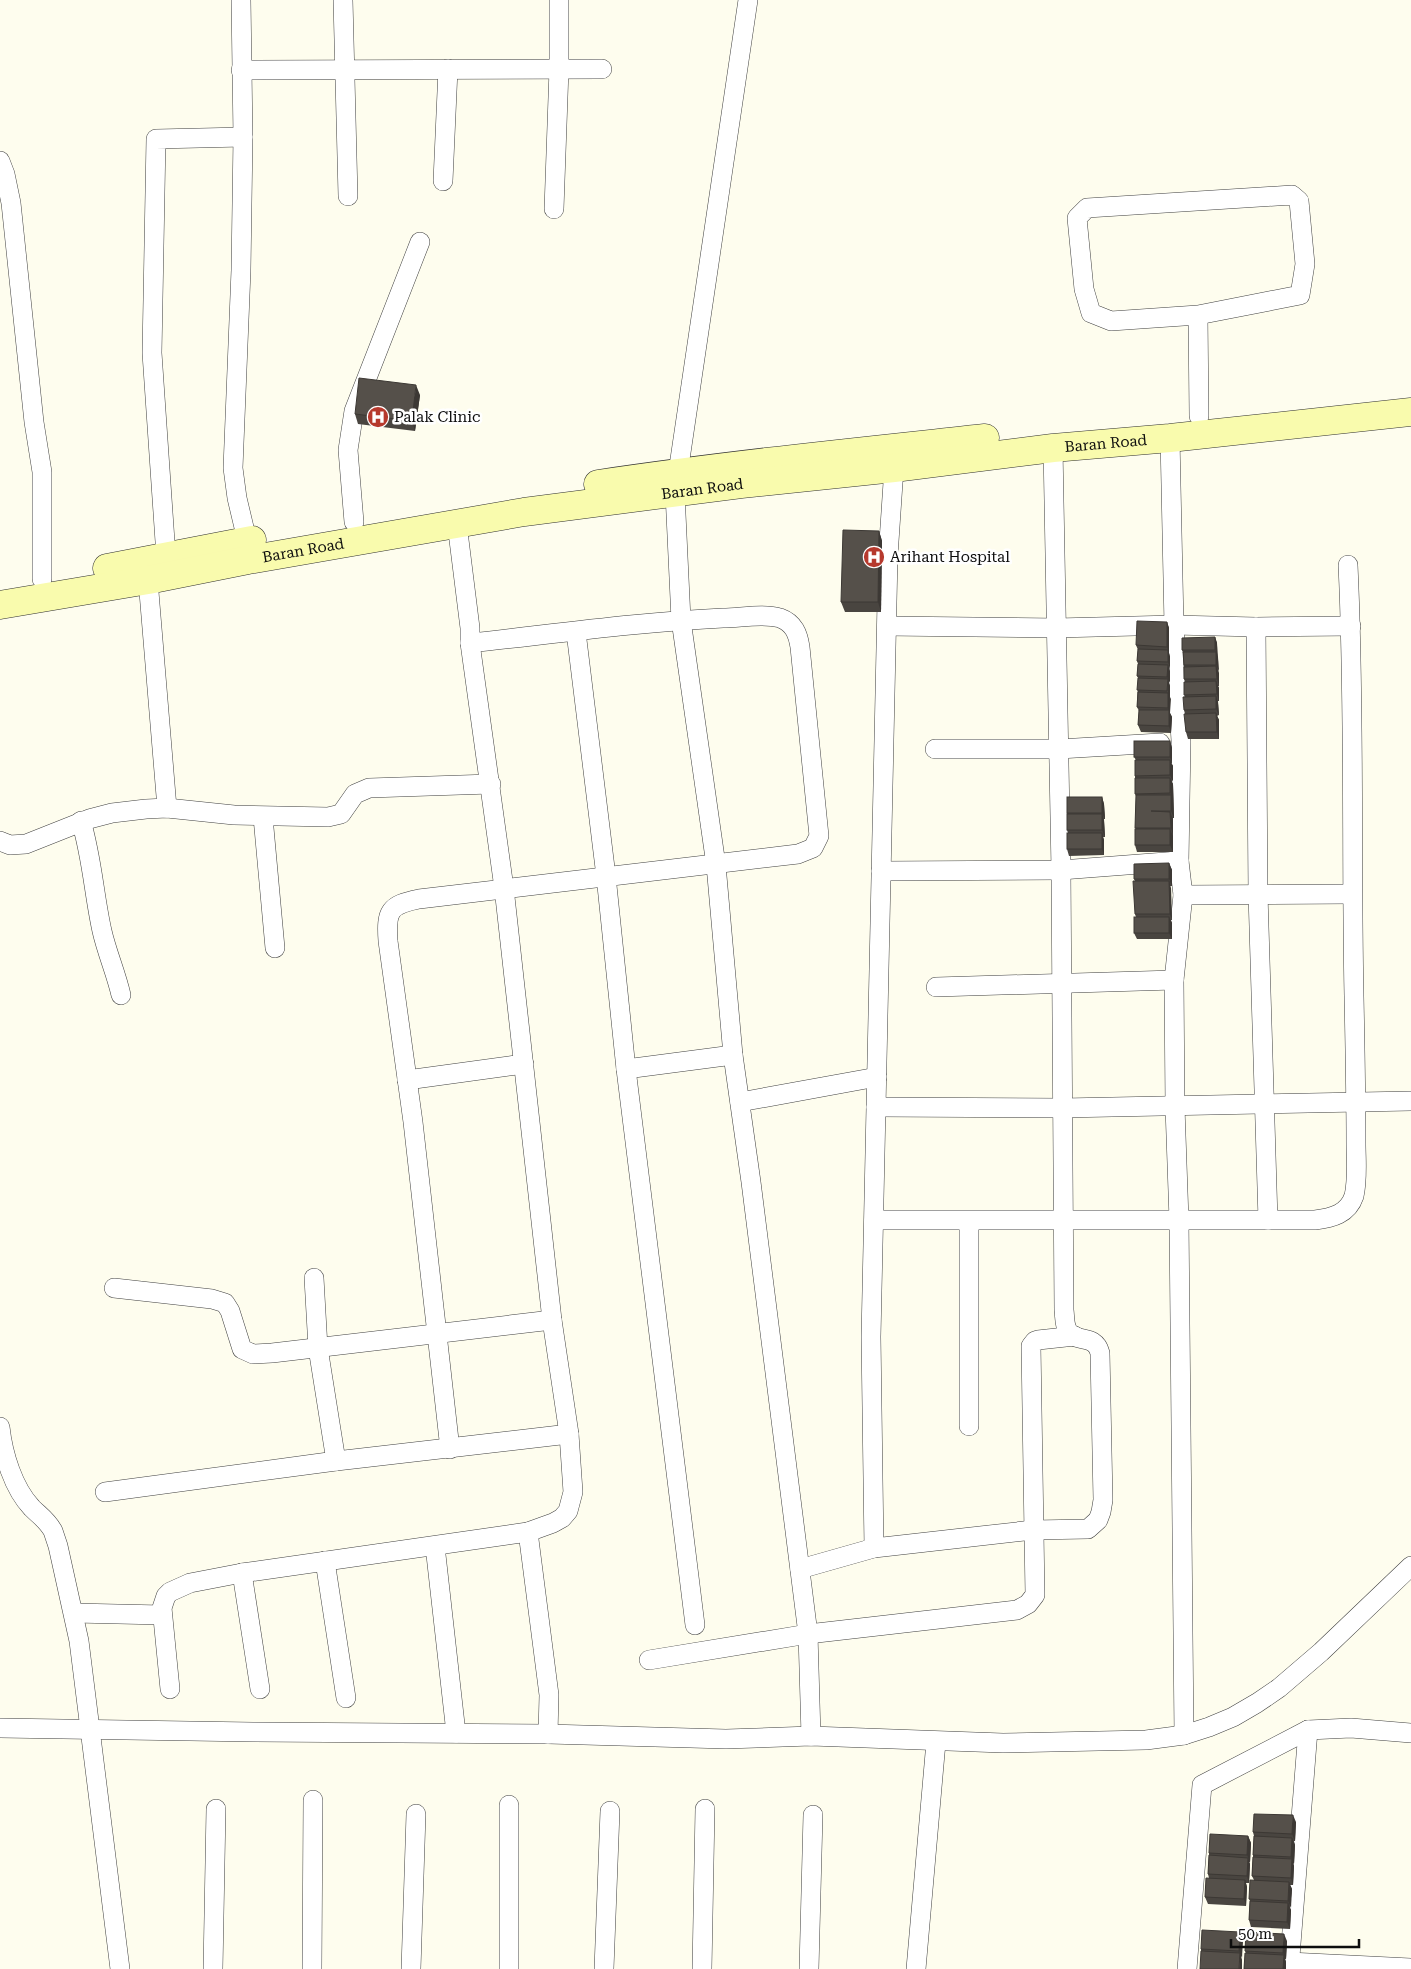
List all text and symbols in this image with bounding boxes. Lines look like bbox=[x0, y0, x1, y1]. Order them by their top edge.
hospital icon: Palak Clinic bbox=[366, 405, 390, 429]
place label: Palak Clinic bbox=[394, 408, 480, 426]
street label: Baran Road bbox=[1064, 431, 1148, 456]
street label: Baran Road bbox=[660, 475, 745, 503]
street label: Baran Road bbox=[261, 534, 346, 566]
hospital icon: Arihant Hospital bbox=[862, 545, 886, 569]
place label: Arihant Hospital bbox=[890, 548, 1010, 566]
scale bar bbox=[1231, 1916, 1358, 1948]
text: 50 m bbox=[1238, 1925, 1273, 1943]

